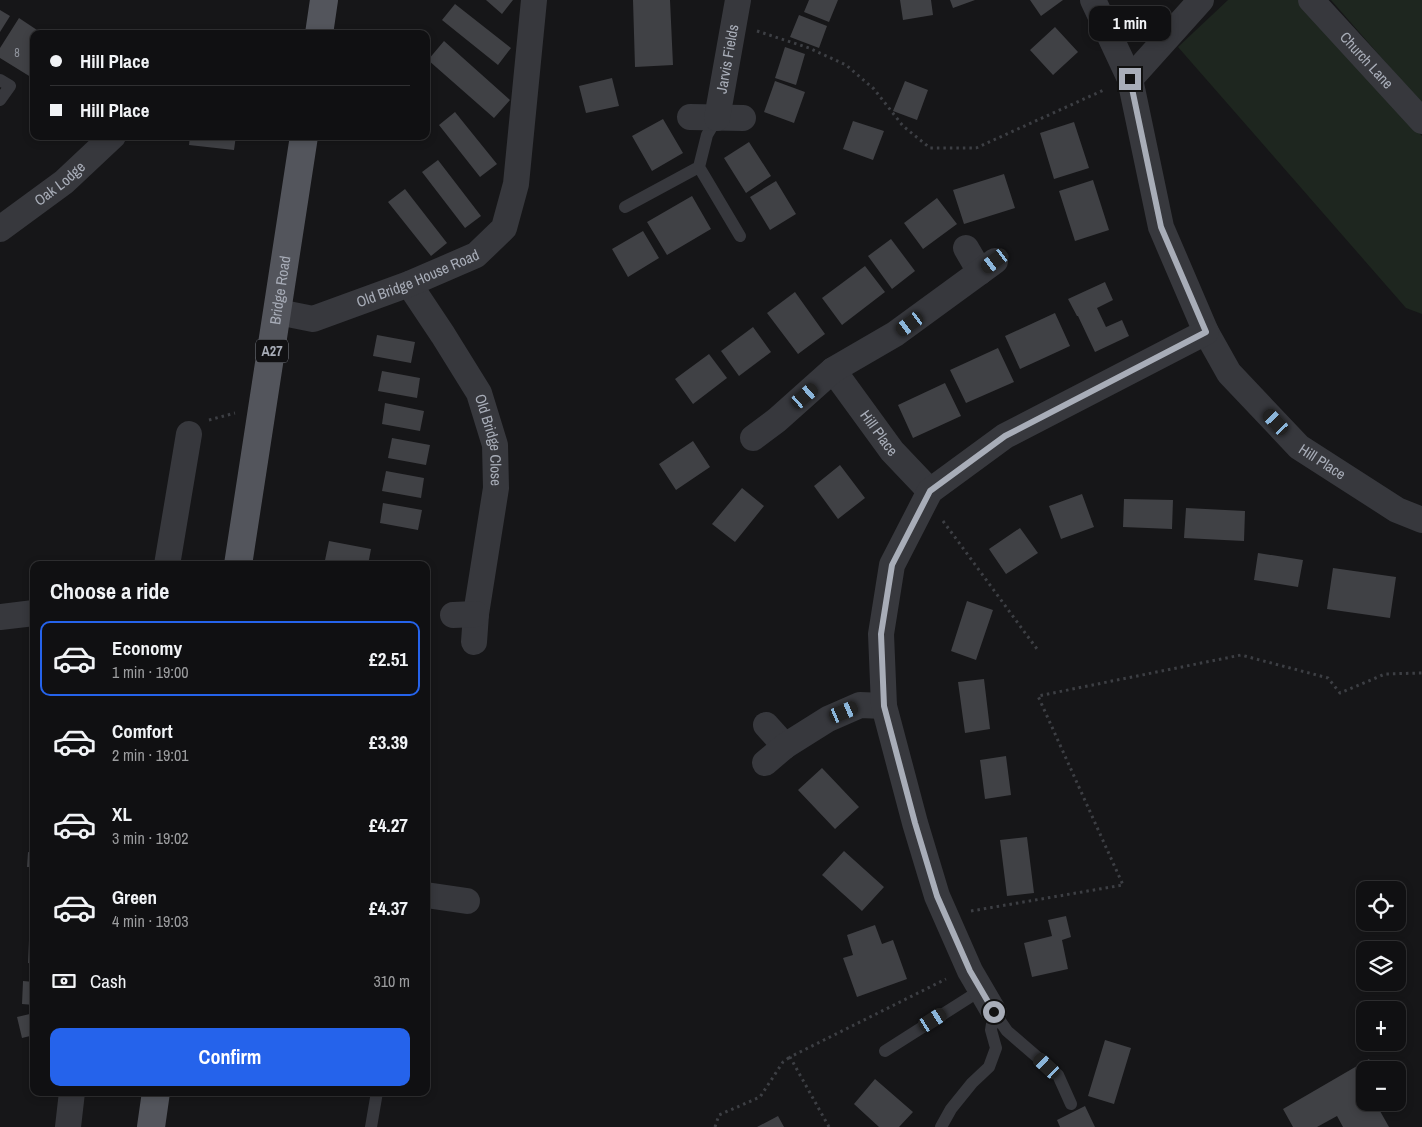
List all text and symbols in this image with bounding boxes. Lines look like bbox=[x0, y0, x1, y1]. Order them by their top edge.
callout: 1 min bbox=[1089, 7, 1171, 42]
text: 1 min bbox=[1113, 12, 1147, 34]
street label: Jarvis Fields bbox=[711, 23, 743, 95]
street label: Church Lane bbox=[1335, 27, 1398, 93]
house number: 8 bbox=[14, 45, 20, 61]
text: Hill Place bbox=[80, 48, 149, 74]
route end bbox=[1119, 68, 1141, 90]
text: Hill Place bbox=[80, 97, 149, 123]
street label: Oak Lodge bbox=[30, 156, 90, 210]
street label: Old Bridge House Road bbox=[353, 244, 482, 312]
car bbox=[978, 246, 1011, 276]
street label: Bridge Road bbox=[264, 254, 295, 326]
car bbox=[893, 309, 926, 339]
road number: A27 bbox=[256, 340, 288, 362]
car bbox=[788, 380, 821, 412]
street label: Old Bridge Close bbox=[470, 391, 507, 486]
street label: Hill Place bbox=[856, 406, 903, 461]
car bbox=[1260, 406, 1291, 438]
street label: Hill Place bbox=[1295, 439, 1350, 484]
text: Choose a ride bbox=[50, 576, 169, 606]
text: Economy bbox=[112, 635, 182, 661]
icon: car bbox=[52, 636, 97, 681]
text: £2.51 bbox=[369, 646, 408, 672]
text: 1 min · 19:00 bbox=[112, 661, 189, 683]
car bbox=[827, 699, 860, 725]
text: Comfort bbox=[112, 718, 173, 744]
icon: car bbox=[52, 719, 97, 764]
text: £3.39 bbox=[369, 729, 408, 755]
text: 2 min · 19:01 bbox=[112, 744, 189, 766]
text: XL bbox=[112, 801, 132, 827]
icon: car bbox=[52, 802, 97, 847]
text: £4.27 bbox=[369, 812, 408, 838]
text: 3 min · 19:02 bbox=[112, 827, 189, 849]
map controls bbox=[1356, 881, 1406, 1111]
button: locate bbox=[1356, 881, 1406, 931]
text: Green bbox=[112, 884, 157, 910]
icon: car bbox=[52, 885, 97, 930]
text: £4.37 bbox=[369, 895, 408, 921]
text: 4 min · 19:03 bbox=[112, 910, 189, 932]
button: layers bbox=[1356, 941, 1406, 991]
icon: cash bbox=[50, 967, 78, 995]
text: Cash bbox=[90, 968, 126, 994]
text: 310 m bbox=[374, 970, 410, 992]
route start bbox=[983, 1001, 1005, 1023]
button: + bbox=[1356, 1001, 1406, 1051]
car bbox=[916, 1006, 949, 1034]
button: Confirm bbox=[50, 1028, 410, 1086]
car bbox=[1030, 1050, 1063, 1082]
button: − bbox=[1356, 1061, 1406, 1111]

